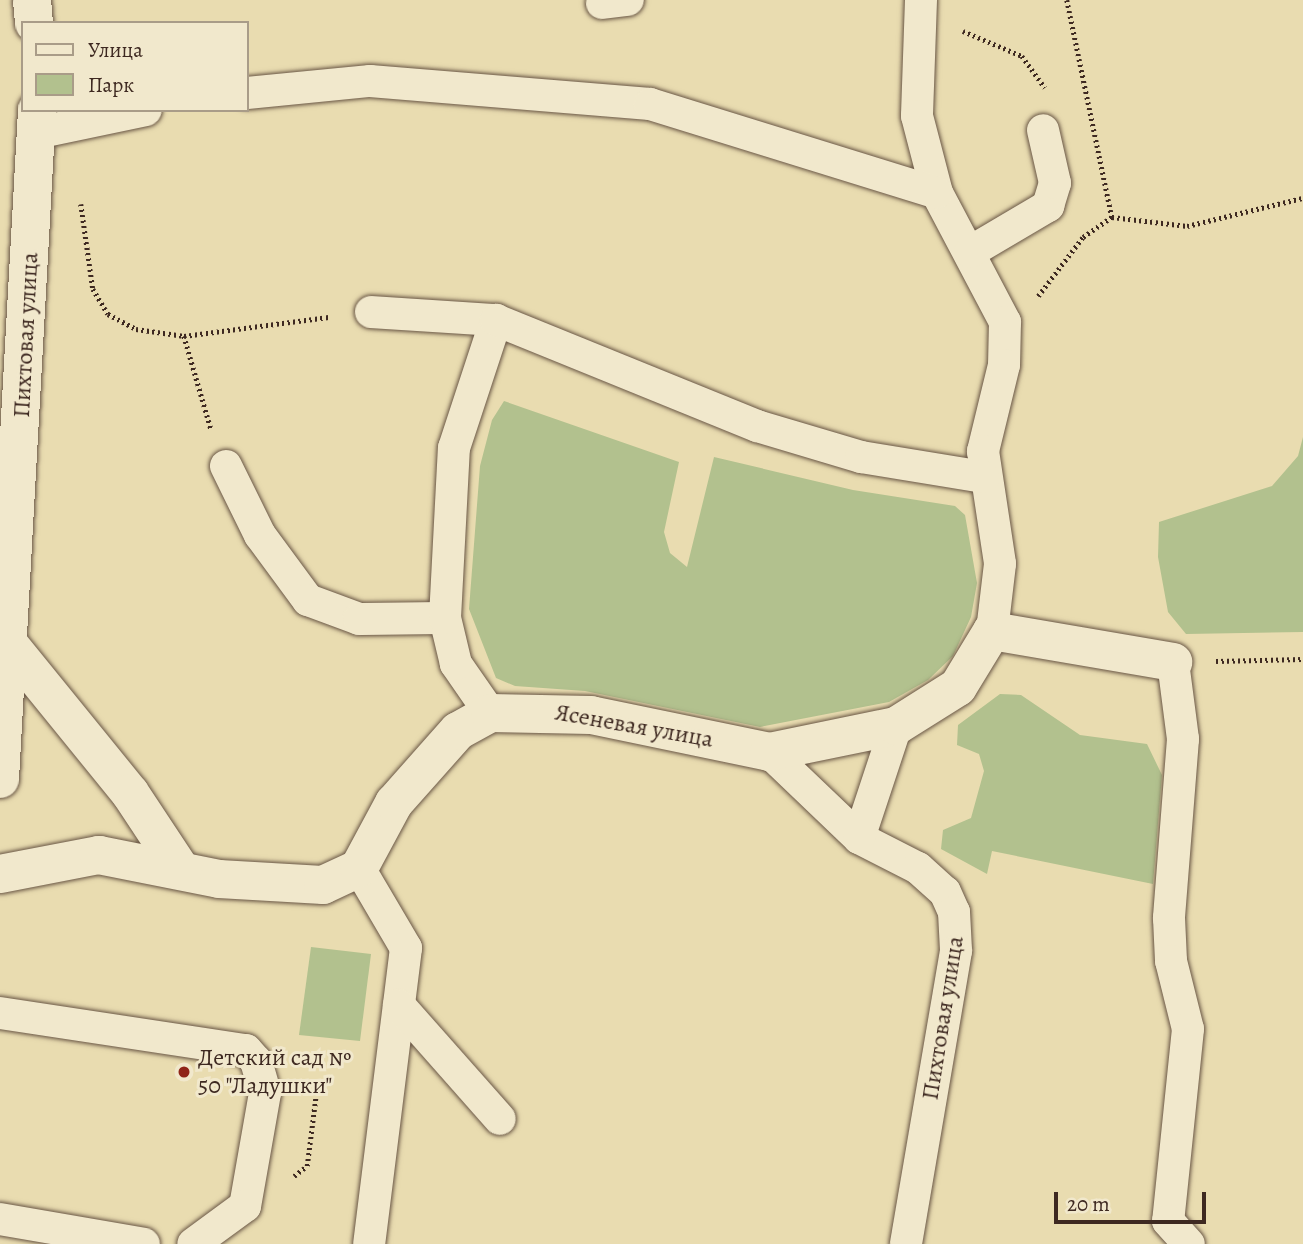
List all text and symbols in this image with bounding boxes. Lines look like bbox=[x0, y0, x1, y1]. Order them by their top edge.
legend bbox=[21, 21, 248, 112]
text: Улица bbox=[88, 36, 143, 64]
text: Парк bbox=[88, 71, 134, 99]
street label: Пихтовая улица bbox=[7, 252, 45, 418]
street label: Ясеневая улица bbox=[553, 698, 715, 754]
street label: Пихтовая улица bbox=[916, 934, 970, 1102]
place label: Детский сад № 50 "Ладушки" bbox=[198, 1044, 351, 1100]
marker: Детский сад № 50 "Ладушки" bbox=[176, 1064, 192, 1080]
scale bar bbox=[1058, 1178, 1210, 1222]
text: 20 m bbox=[1067, 1190, 1110, 1218]

